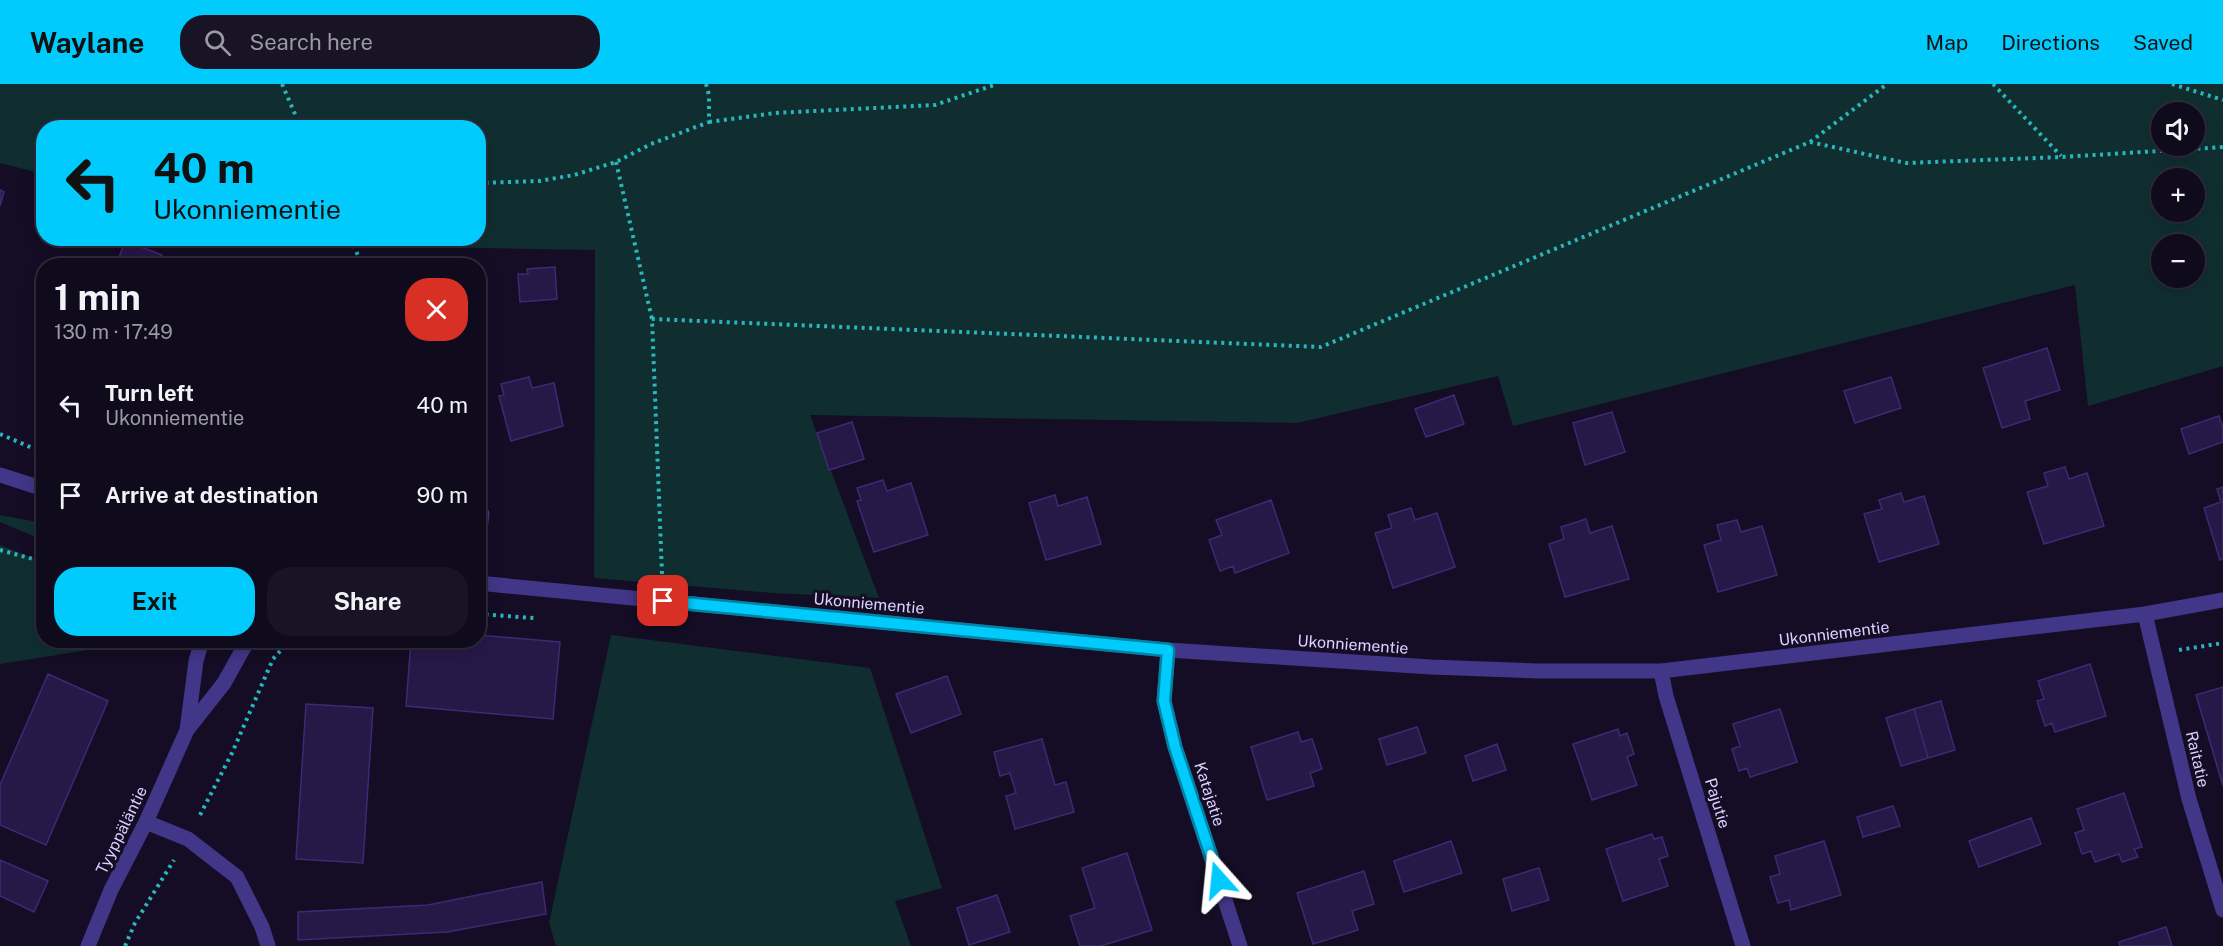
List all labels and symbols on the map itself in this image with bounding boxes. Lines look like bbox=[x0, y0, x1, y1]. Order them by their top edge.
pin bbox=[637, 575, 688, 626]
street label: Ukonniementie bbox=[813, 589, 925, 618]
street label: Ukonniementie bbox=[1778, 617, 1890, 650]
street label: Ukonniementie bbox=[1297, 631, 1409, 658]
street label: Raitatie bbox=[2182, 729, 2213, 789]
street label: Katajatie bbox=[1190, 760, 1229, 829]
street label: Pajutie bbox=[1701, 776, 1734, 831]
street label: Tyyppäläntie bbox=[92, 783, 151, 877]
position arrow bbox=[1187, 848, 1251, 912]

